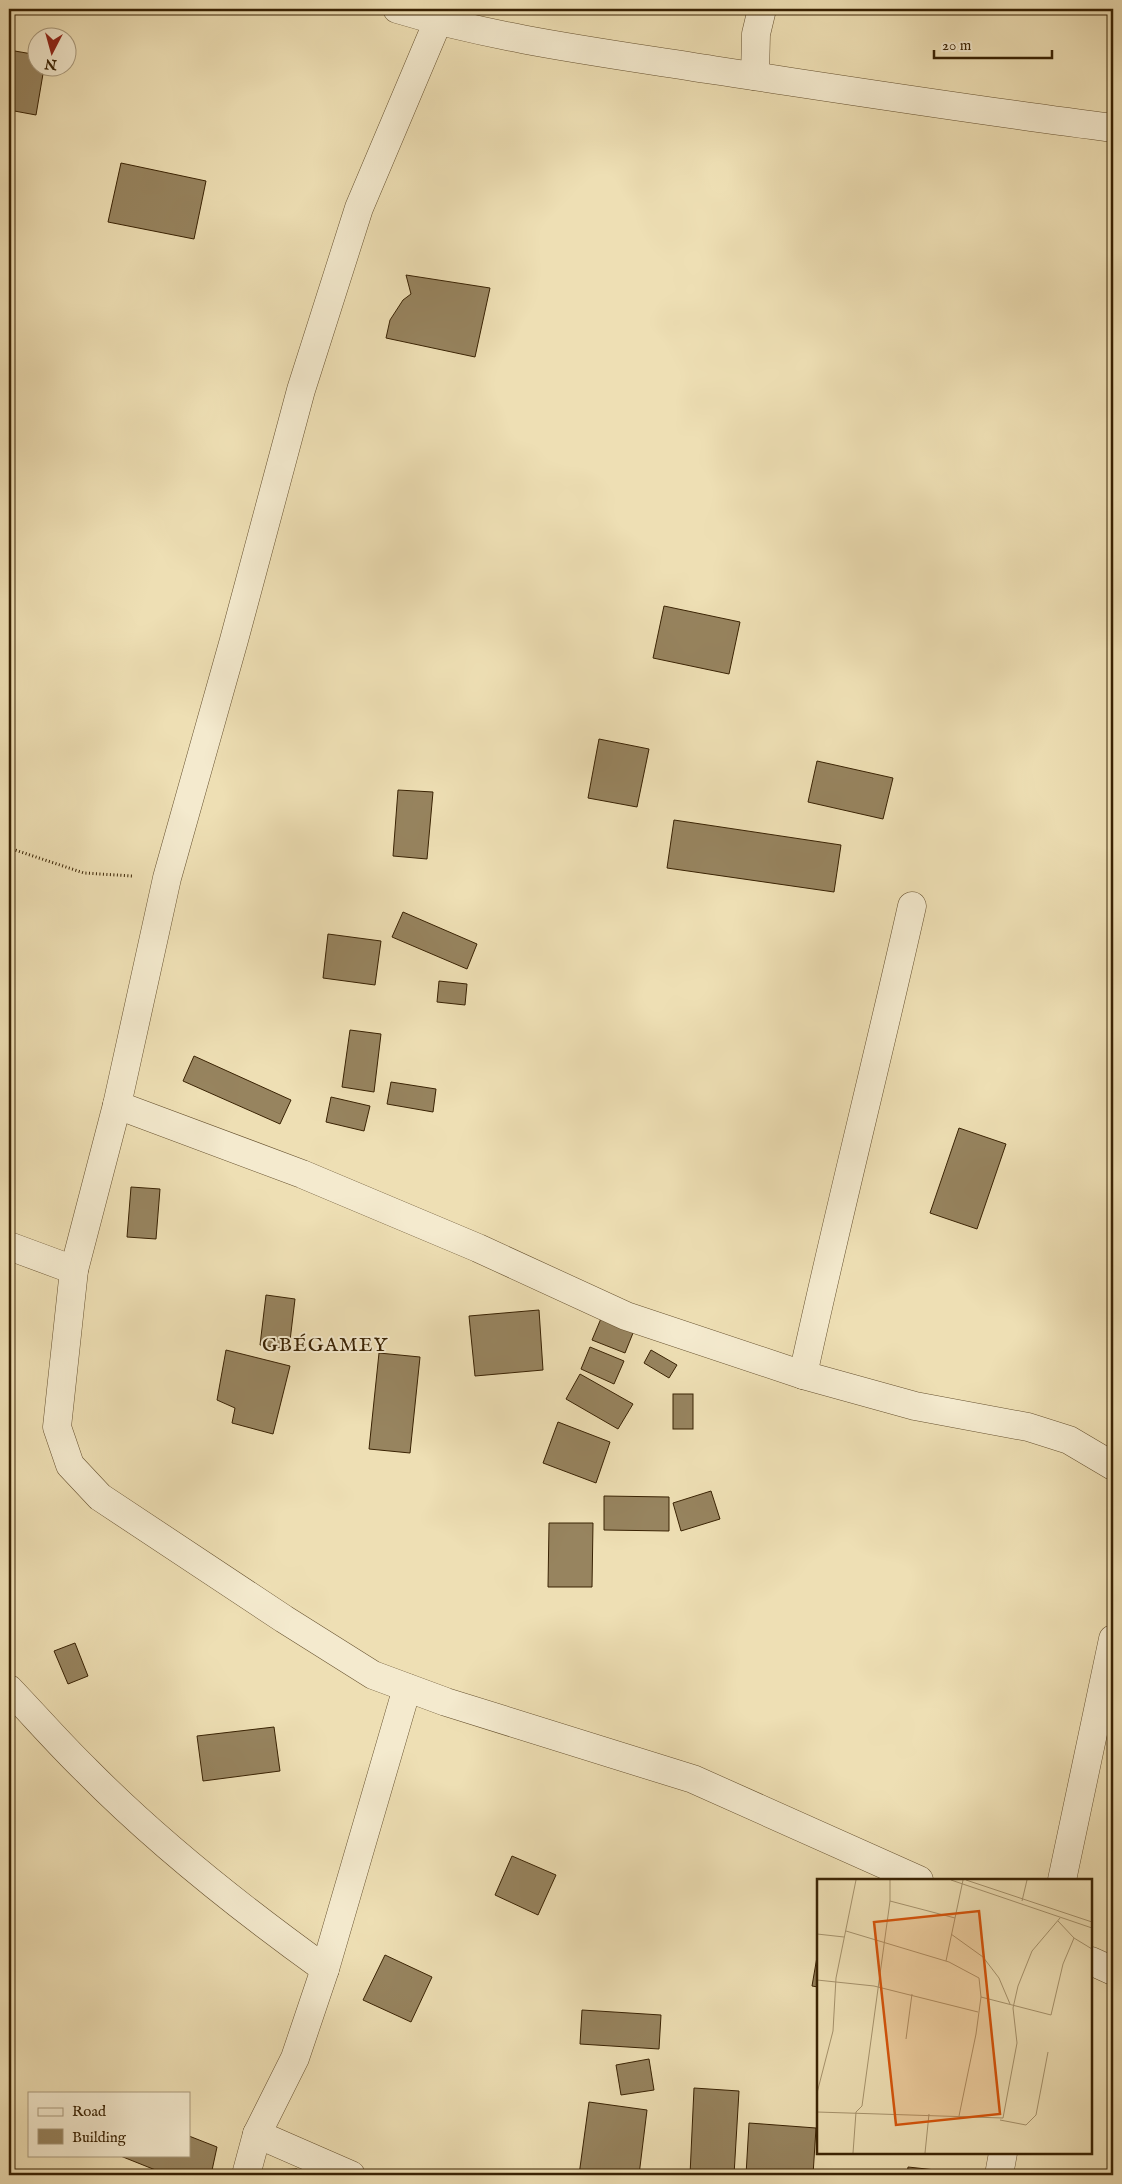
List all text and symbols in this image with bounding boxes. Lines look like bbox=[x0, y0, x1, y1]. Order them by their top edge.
north arrow bbox=[28, 28, 78, 78]
scale bar bbox=[934, 28, 1052, 60]
text: 20 m bbox=[942, 36, 972, 55]
text: N bbox=[44, 54, 59, 74]
district label: GBÉGAMEY bbox=[262, 1333, 389, 1358]
inset map bbox=[817, 1879, 1092, 2154]
legend bbox=[28, 2092, 190, 2156]
text: Road bbox=[72, 2102, 107, 2121]
text: Building bbox=[72, 2128, 127, 2147]

